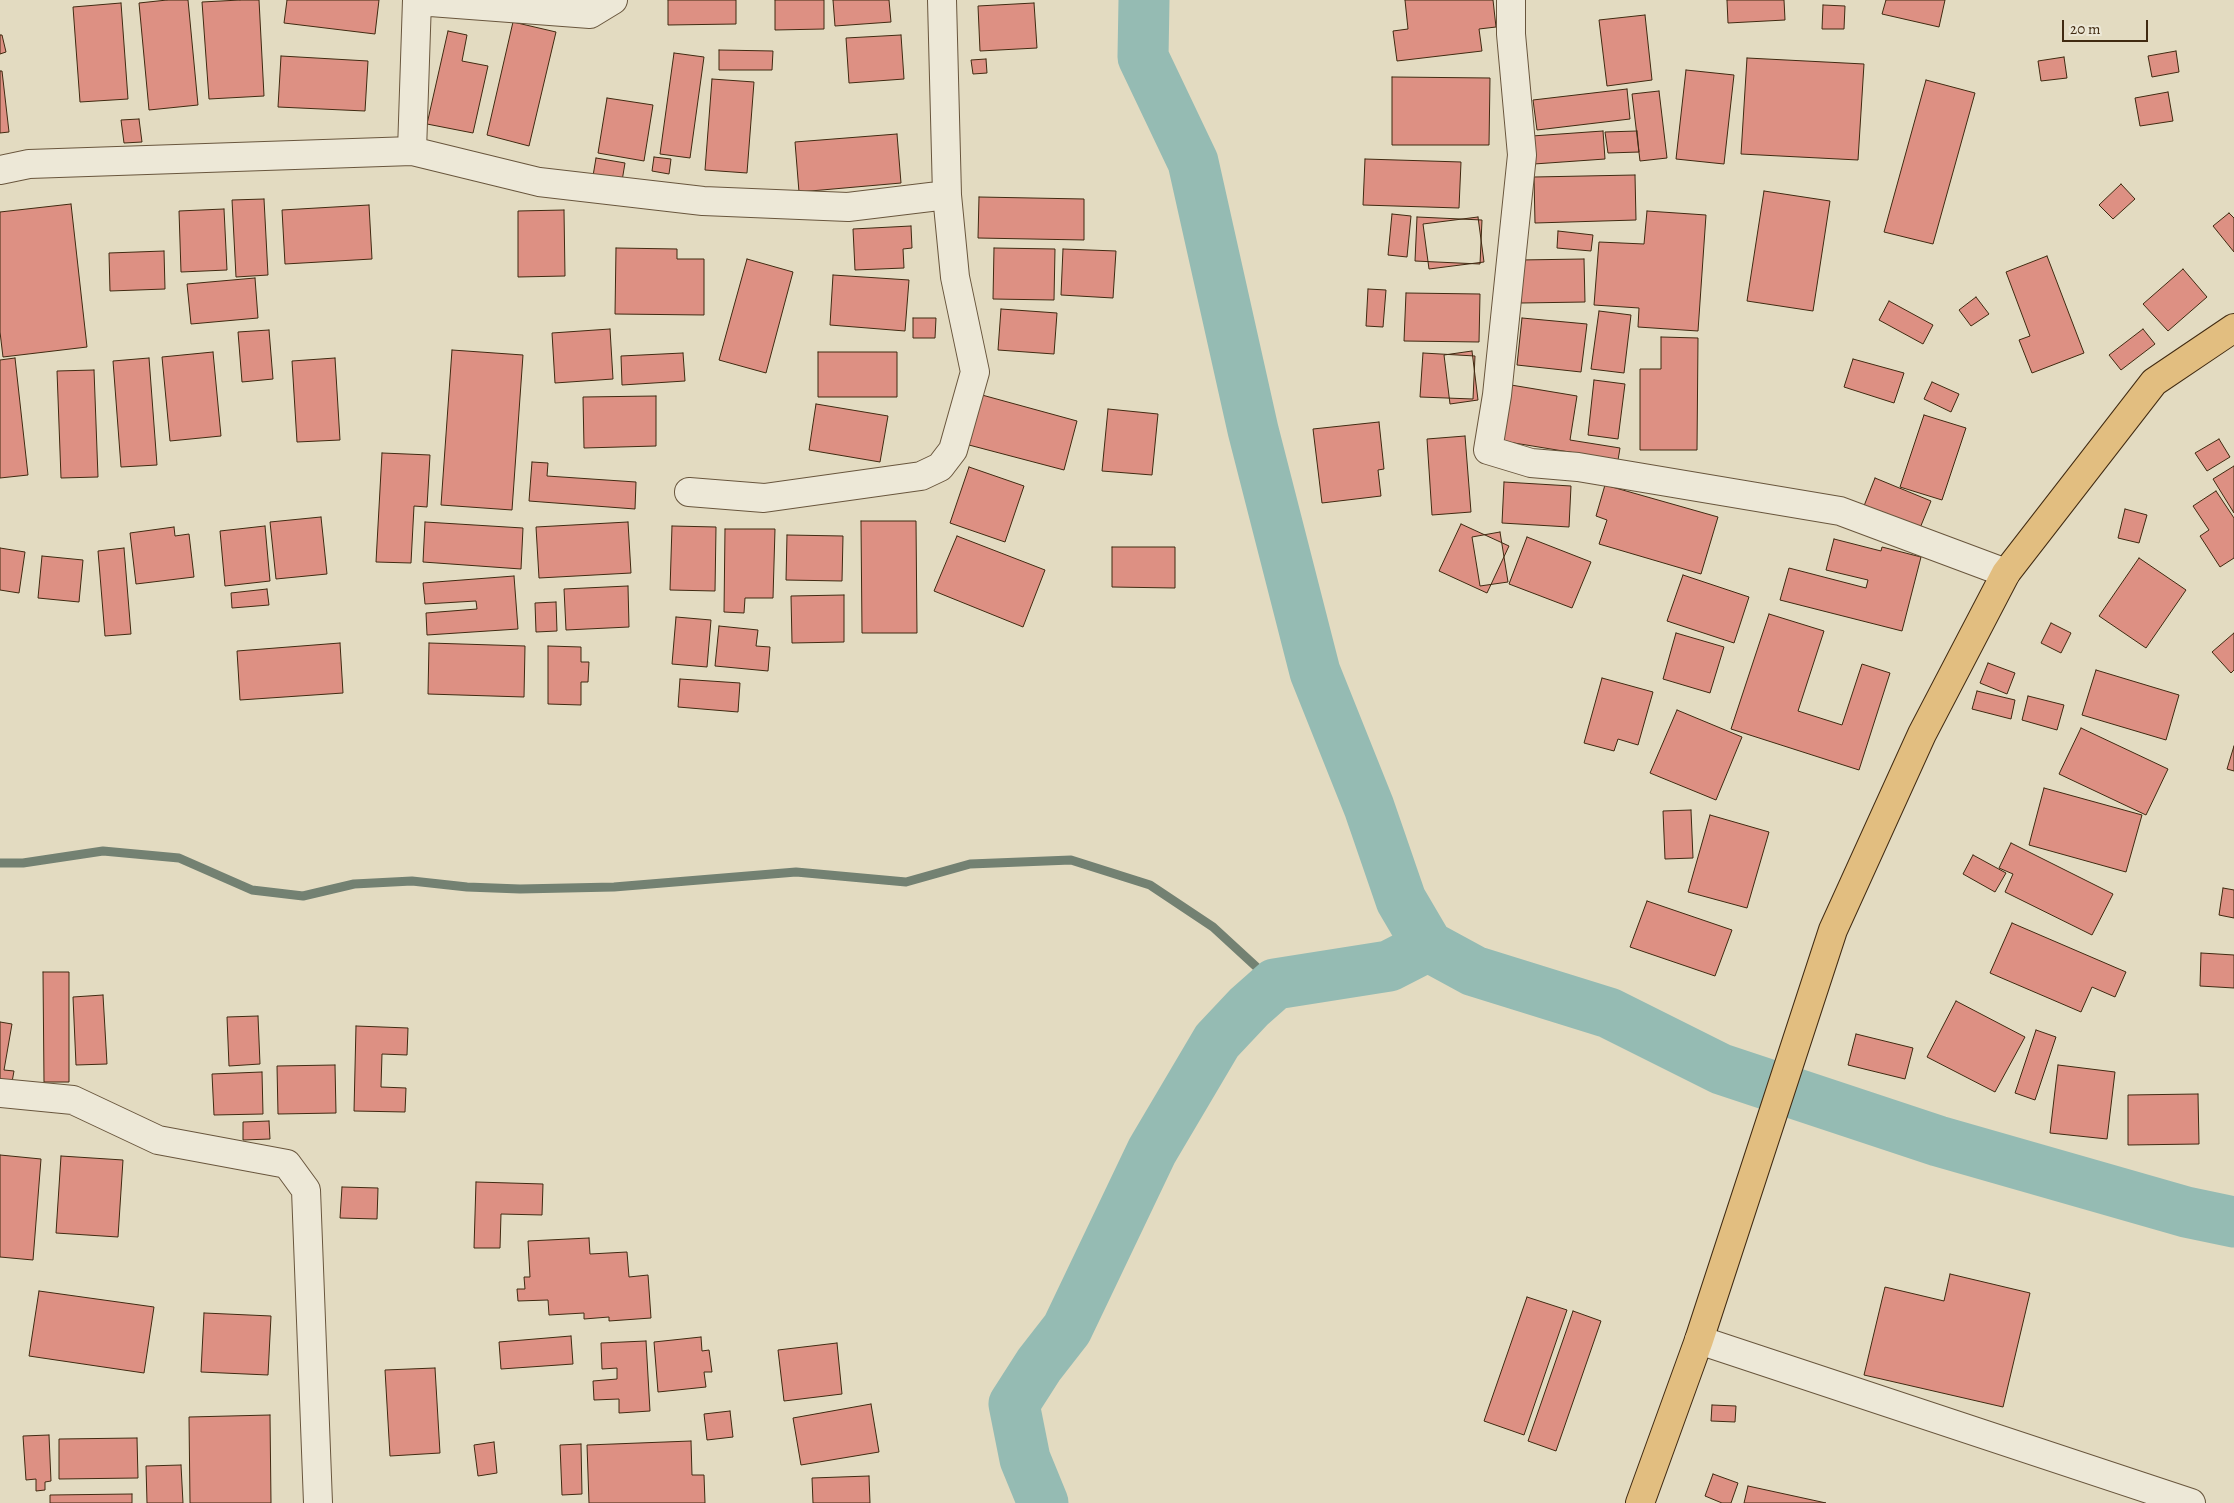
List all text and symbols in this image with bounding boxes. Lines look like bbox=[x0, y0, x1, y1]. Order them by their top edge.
scale bar bbox=[2064, 10, 2150, 42]
text: 20 m bbox=[2070, 19, 2101, 39]

